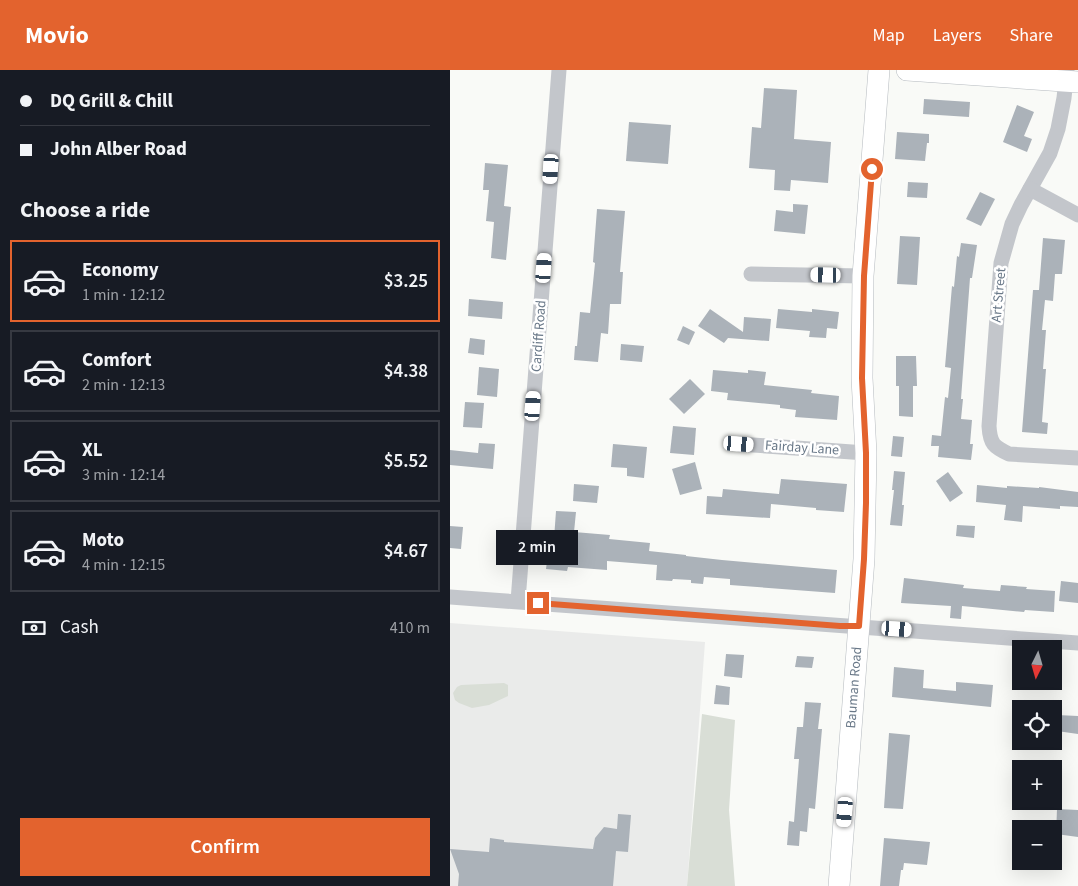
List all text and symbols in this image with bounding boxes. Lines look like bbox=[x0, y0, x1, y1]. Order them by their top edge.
text: Movio bbox=[25, 18, 89, 53]
text: Map bbox=[873, 23, 905, 48]
text: Layers bbox=[933, 23, 982, 48]
text: Share bbox=[1010, 23, 1053, 48]
text: DQ Grill & Chill bbox=[50, 88, 173, 115]
text: John Alber Road bbox=[50, 136, 187, 163]
car bbox=[542, 154, 559, 184]
route start bbox=[861, 158, 883, 180]
text: Choose a ride bbox=[20, 194, 150, 226]
car bbox=[535, 253, 552, 283]
text: Economy bbox=[82, 257, 159, 284]
icon: car bbox=[22, 259, 67, 304]
street label: Art Street bbox=[987, 266, 1011, 323]
car bbox=[810, 267, 841, 283]
text: $3.25 bbox=[384, 268, 428, 295]
text: 1 min · 12:12 bbox=[82, 284, 165, 306]
street label: Cardiff Road bbox=[527, 299, 551, 373]
text: Comfort bbox=[82, 347, 152, 374]
icon: car bbox=[22, 349, 67, 394]
text: $4.38 bbox=[384, 358, 428, 385]
text: 2 min · 12:13 bbox=[82, 374, 165, 396]
car bbox=[524, 391, 541, 421]
car bbox=[723, 435, 754, 453]
street label: Fairday Lane bbox=[764, 435, 840, 461]
text: XL bbox=[82, 437, 103, 464]
icon: car bbox=[22, 439, 67, 484]
text: $5.52 bbox=[384, 448, 428, 475]
text: 3 min · 12:14 bbox=[82, 464, 165, 486]
text: Moto bbox=[82, 527, 124, 554]
icon: car bbox=[22, 529, 67, 574]
callout: 2 min bbox=[497, 530, 579, 566]
text: 2 min bbox=[518, 536, 556, 558]
text: $4.67 bbox=[384, 538, 428, 565]
text: 4 min · 12:15 bbox=[82, 554, 165, 576]
route end bbox=[527, 592, 549, 614]
icon: cash bbox=[20, 614, 48, 642]
text: Cash bbox=[60, 614, 99, 641]
text: 410 m bbox=[390, 617, 430, 639]
car bbox=[881, 620, 912, 638]
north arrow bbox=[1012, 640, 1062, 690]
map controls bbox=[1012, 640, 1062, 870]
street label: Bauman Road bbox=[841, 646, 867, 729]
button: locate bbox=[1012, 700, 1062, 750]
button: + bbox=[1012, 760, 1062, 810]
car bbox=[836, 796, 853, 828]
button: Confirm bbox=[20, 818, 430, 876]
button: − bbox=[1012, 820, 1062, 870]

